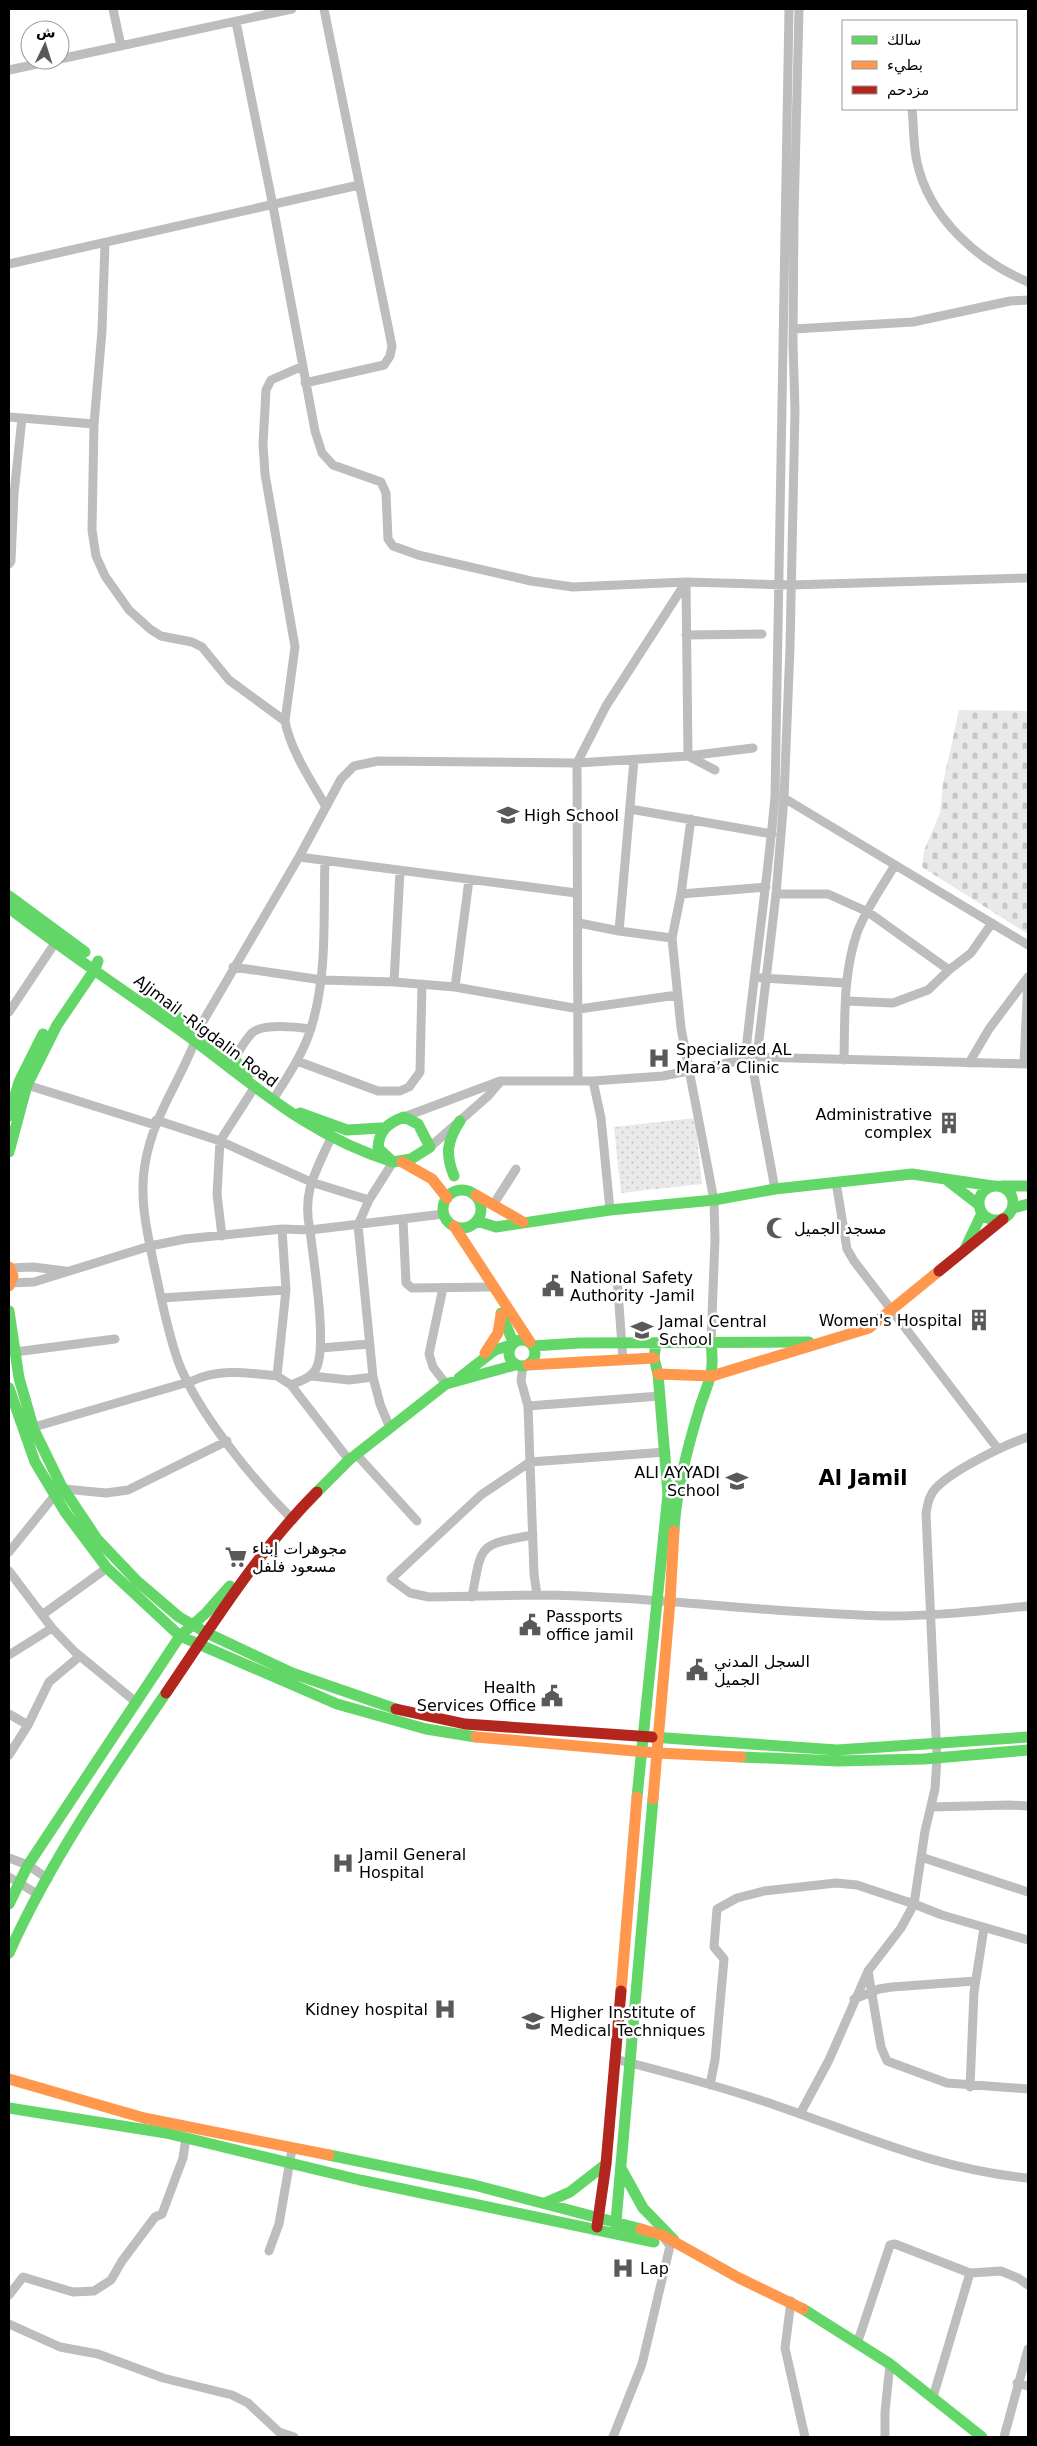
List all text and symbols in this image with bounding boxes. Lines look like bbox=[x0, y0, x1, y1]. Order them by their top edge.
north arrow bbox=[20, 20, 70, 70]
legend bbox=[842, 20, 1017, 110]
text: ش bbox=[36, 23, 56, 41]
text: سالك bbox=[887, 31, 921, 49]
text: بطيء bbox=[887, 56, 923, 75]
text: مزدحم bbox=[887, 81, 929, 99]
school or university icon: High School bbox=[495, 802, 521, 828]
place label: High School bbox=[524, 806, 619, 825]
street label: AJjmail -Rigdalin Road bbox=[130, 971, 282, 1091]
place label: Specialized AL Mara’a Clinic bbox=[676, 1040, 792, 1077]
hospital icon: Specialized AL Mara’a Clinic bbox=[646, 1045, 672, 1071]
place label: Administrative complex bbox=[816, 1105, 932, 1142]
building icon: Administrative complex bbox=[936, 1110, 962, 1136]
mosque icon: مسجد الجميل bbox=[764, 1215, 790, 1241]
place label: مسجد الجميل bbox=[794, 1219, 887, 1238]
place label: National Safety Authority -Jamil bbox=[570, 1268, 695, 1305]
public building icon: National Safety Authority -Jamil bbox=[540, 1273, 566, 1299]
building icon: Women's Hospital bbox=[966, 1307, 992, 1333]
place label: Women's Hospital bbox=[819, 1311, 962, 1330]
place label: Jamal Central School bbox=[658, 1312, 767, 1349]
school or university icon: Jamal Central School bbox=[629, 1317, 655, 1343]
place label: ALI AYYADI School bbox=[634, 1463, 720, 1500]
district label: Al Jamil bbox=[818, 1466, 908, 1490]
school or university icon: ALI AYYADI School bbox=[724, 1468, 750, 1494]
place label: مجوهرات إبناء مسعود فلفل bbox=[252, 1539, 347, 1577]
supermarket icon: مجوهرات إبناء مسعود فلفل bbox=[223, 1544, 249, 1570]
place label: Passports office jamil bbox=[546, 1607, 634, 1644]
public building icon: Passports office jamil bbox=[517, 1612, 543, 1638]
place label: السجل المدني الجميل bbox=[714, 1652, 810, 1689]
public building icon: السجل المدني الجميل bbox=[684, 1657, 710, 1683]
place label: Health Services Office bbox=[417, 1678, 536, 1715]
public building icon: Health Services Office bbox=[539, 1683, 565, 1709]
place label: Jamil General Hospital bbox=[358, 1845, 466, 1882]
hospital icon: Jamil General Hospital bbox=[330, 1850, 356, 1876]
hospital icon: Kidney hospital bbox=[432, 1996, 458, 2022]
place label: Kidney hospital bbox=[305, 2000, 428, 2019]
place label: Higher Institute of Medical Techniques bbox=[550, 2003, 705, 2040]
school or university icon: Higher Institute of Medical Techniques bbox=[520, 2008, 546, 2034]
hospital icon: Lap bbox=[610, 2255, 636, 2281]
place label: Lap bbox=[640, 2259, 669, 2278]

